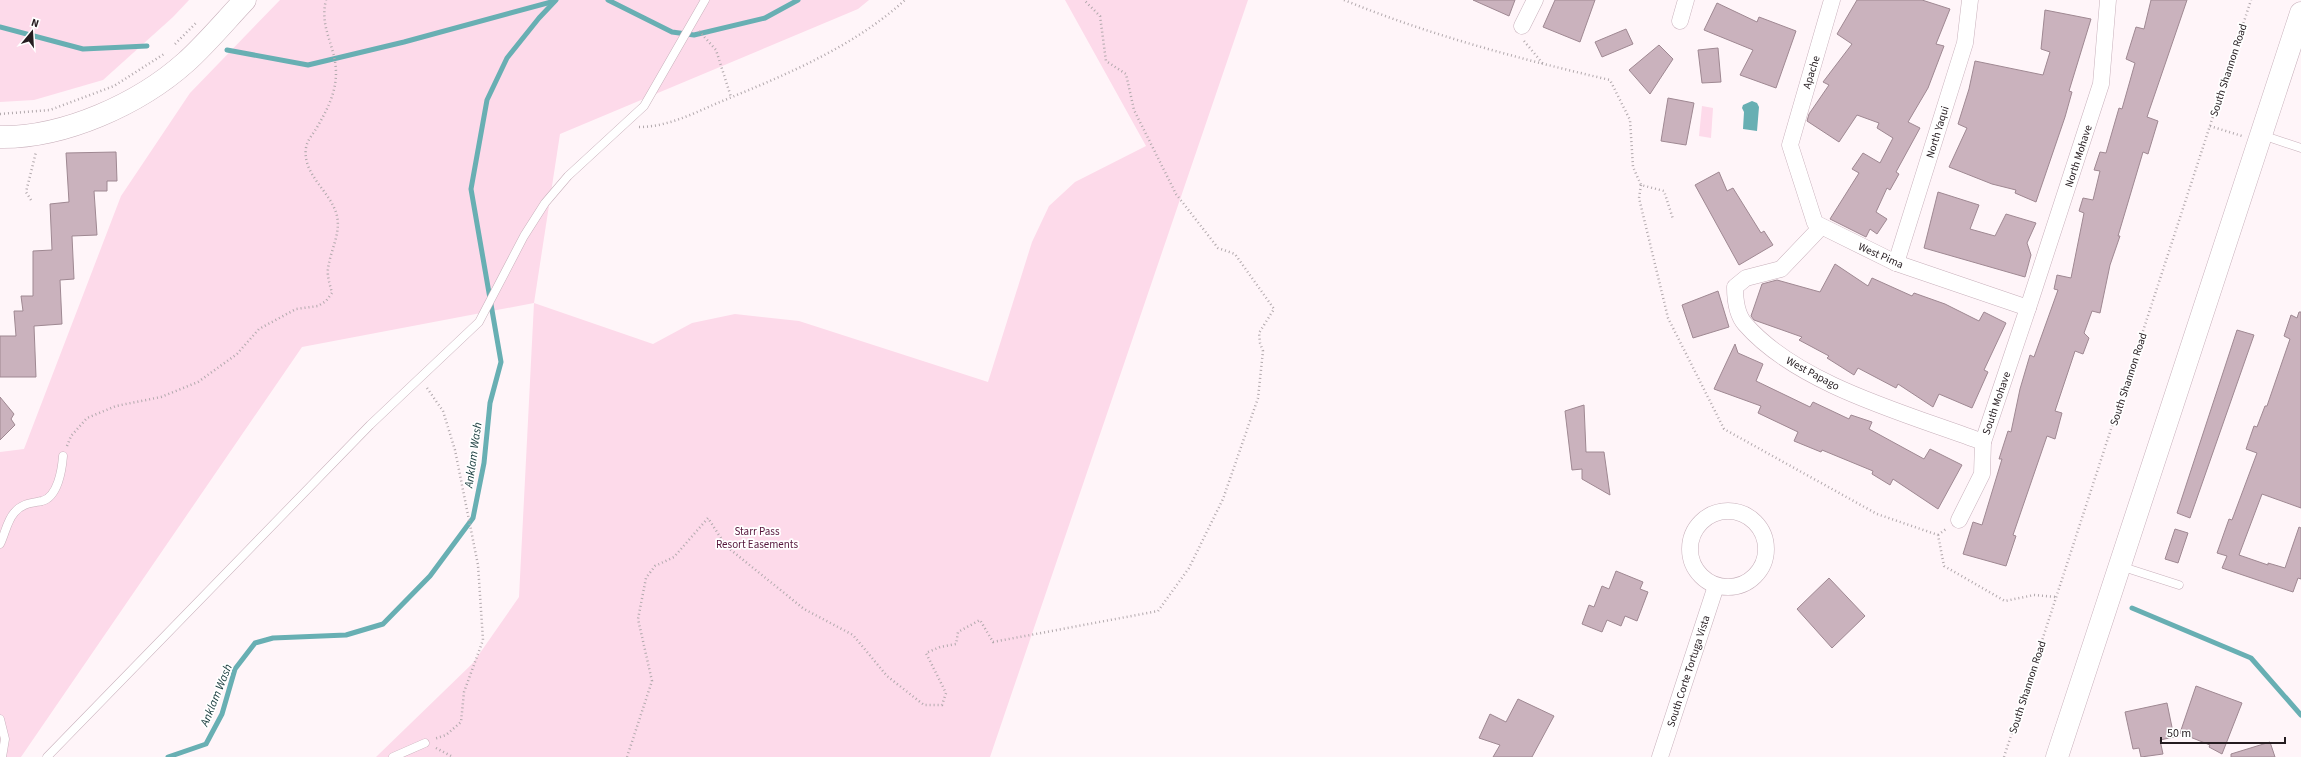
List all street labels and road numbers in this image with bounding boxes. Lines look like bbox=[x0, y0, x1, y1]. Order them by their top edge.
street label: South Shannon Road bbox=[2206, 22, 2251, 119]
street label: Apache bbox=[1799, 53, 1824, 91]
street label: North Yaqui bbox=[1922, 104, 1952, 160]
street label: North Mohave bbox=[2061, 122, 2096, 189]
street label: West Pima bbox=[1856, 239, 1906, 272]
street label: South Shannon Road bbox=[2106, 331, 2151, 428]
street label: West Papago bbox=[1783, 353, 1842, 394]
street label: South Mohave bbox=[1979, 369, 2014, 437]
street label: South Corte Tortuga Vista bbox=[1663, 613, 1714, 729]
street label: South Shannon Road bbox=[2005, 639, 2050, 736]

